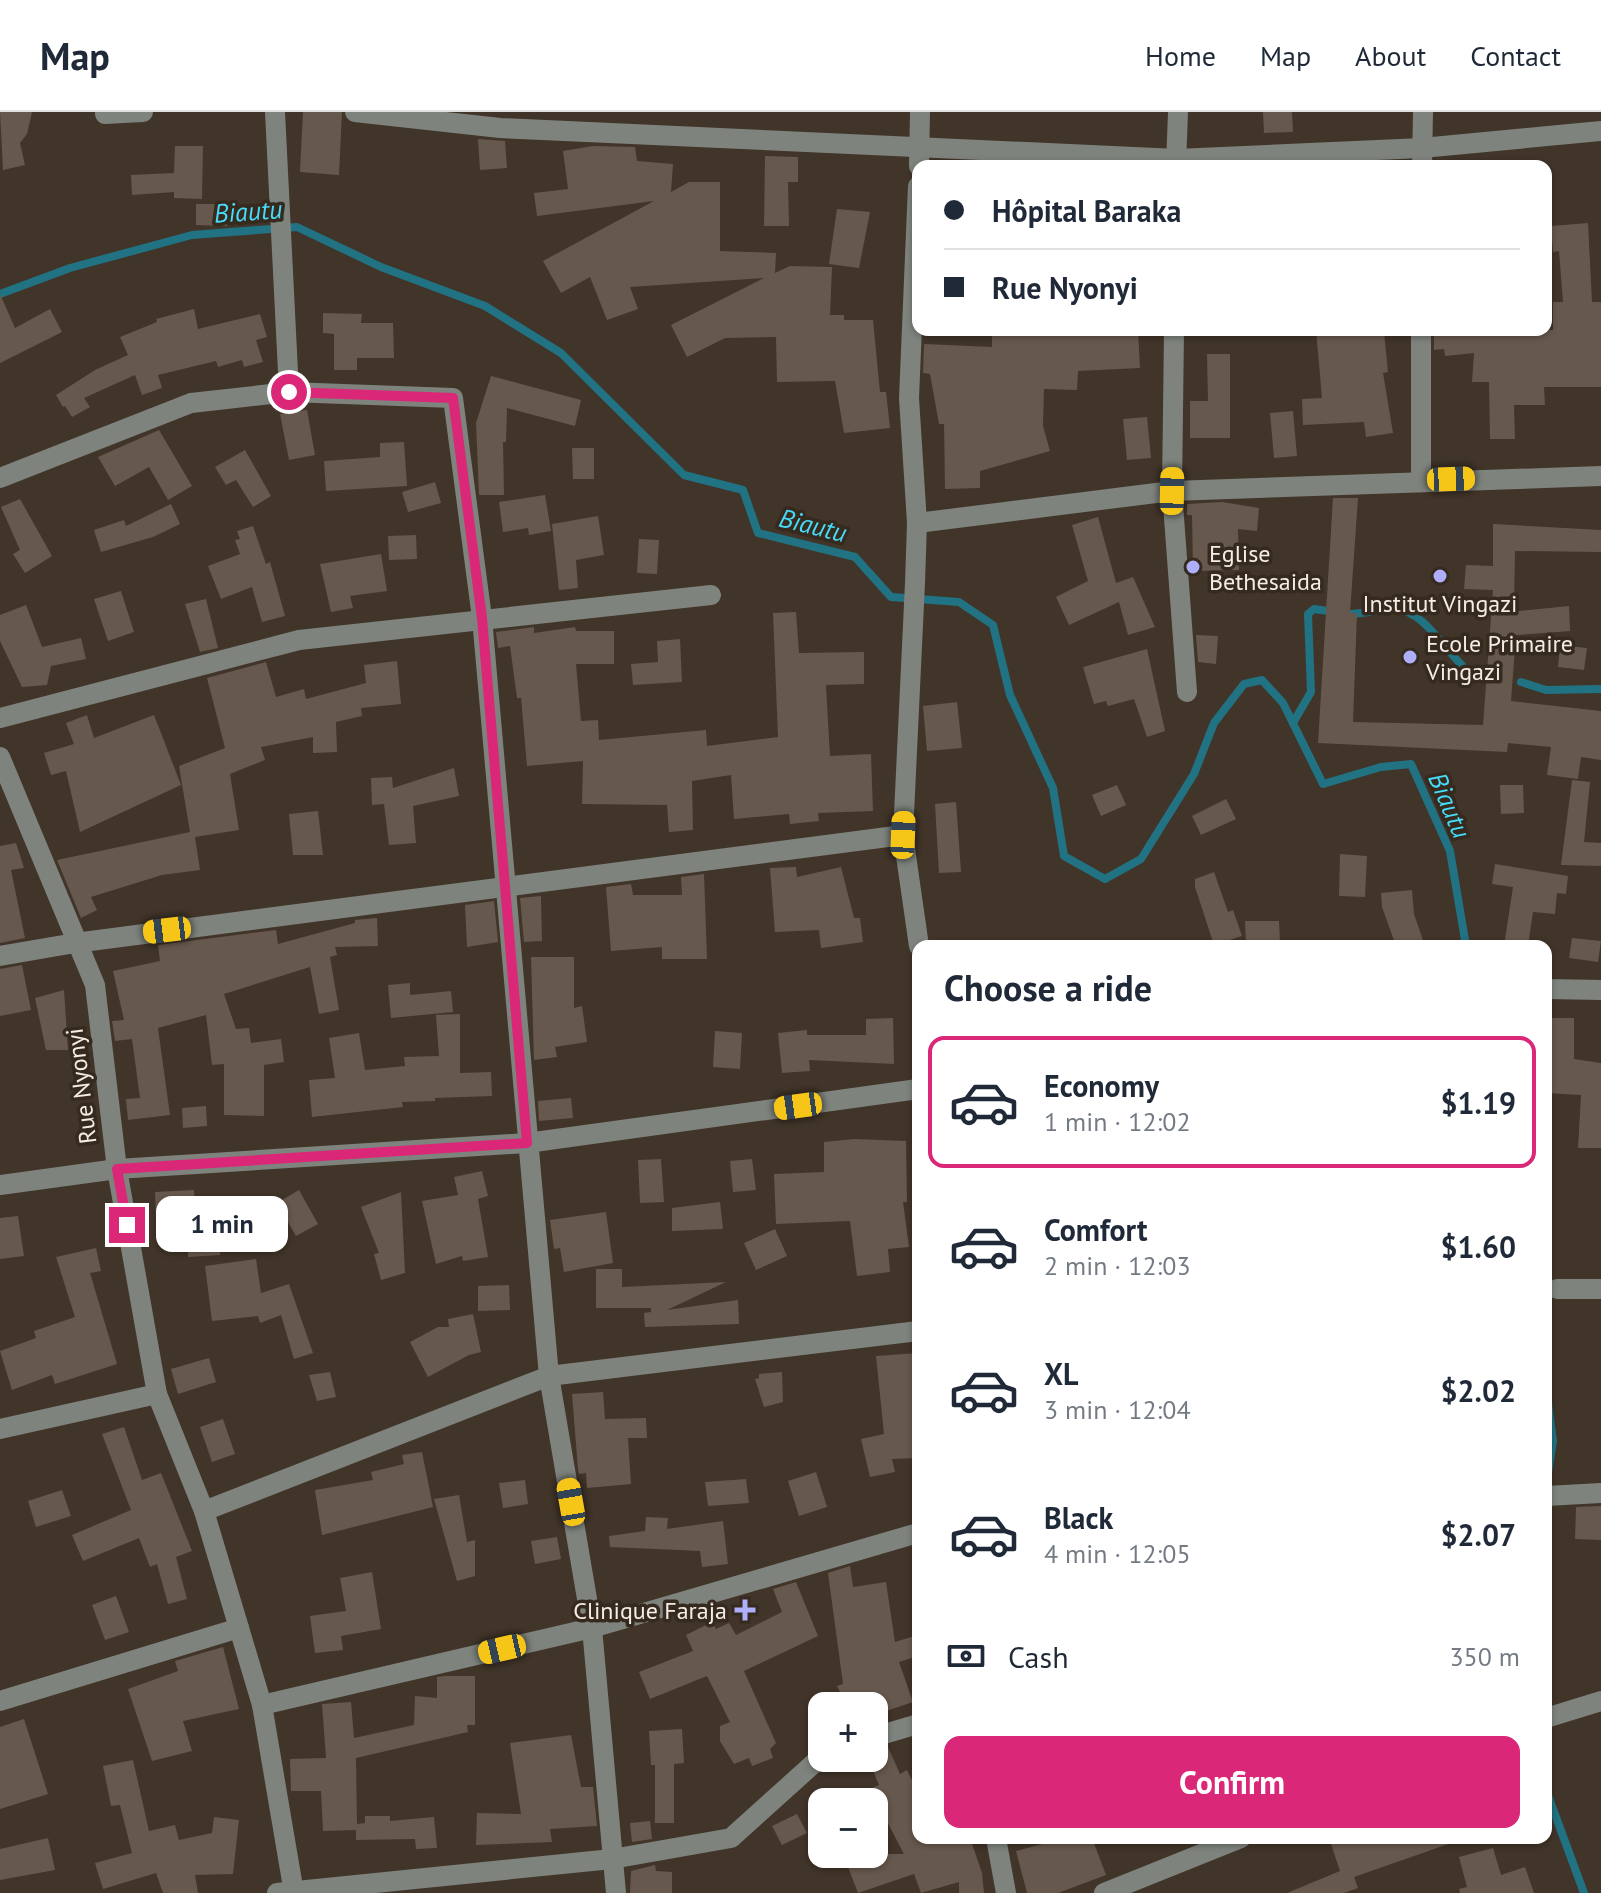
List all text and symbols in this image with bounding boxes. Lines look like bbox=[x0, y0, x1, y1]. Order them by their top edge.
text: Map bbox=[40, 31, 110, 80]
text: Home bbox=[1145, 37, 1216, 74]
text: Map bbox=[1260, 37, 1311, 74]
text: About bbox=[1355, 37, 1426, 74]
text: Contact bbox=[1470, 37, 1561, 74]
text: Hôpital Baraka bbox=[992, 191, 1181, 230]
water label: Biautu bbox=[213, 192, 283, 230]
text: Rue Nyonyi bbox=[992, 268, 1138, 307]
route start bbox=[271, 374, 307, 410]
car bbox=[1427, 466, 1475, 492]
car bbox=[1160, 467, 1184, 515]
water label: Biautu bbox=[776, 501, 850, 549]
place label: Eglise Bethesaida bbox=[1209, 538, 1322, 597]
marker: Eglise Bethesaida bbox=[1184, 558, 1202, 576]
marker: Institut Vingazi bbox=[1431, 567, 1449, 585]
place label: Institut Vingazi bbox=[1363, 588, 1517, 619]
place label: Ecole Primaire Vingazi bbox=[1425, 628, 1573, 687]
marker: Ecole Primaire Vingazi bbox=[1401, 648, 1419, 666]
water label: Biautu bbox=[1421, 767, 1479, 843]
car bbox=[890, 811, 916, 859]
car bbox=[142, 915, 192, 945]
text: Choose a ride bbox=[944, 964, 1152, 1011]
street label: Rue Nyonyi bbox=[59, 1026, 103, 1146]
icon: car bbox=[948, 1066, 1020, 1138]
text: Economy bbox=[1044, 1066, 1159, 1105]
text: $1.19 bbox=[1441, 1083, 1516, 1122]
car bbox=[773, 1091, 823, 1121]
text: 1 min · 12:02 bbox=[1044, 1105, 1191, 1138]
callout: 1 min bbox=[155, 1197, 287, 1253]
route end bbox=[109, 1207, 145, 1243]
text: 1 min bbox=[190, 1207, 254, 1240]
icon: car bbox=[948, 1210, 1020, 1282]
text: Comfort bbox=[1044, 1210, 1147, 1249]
text: $1.60 bbox=[1441, 1227, 1516, 1266]
text: 2 min · 12:03 bbox=[1044, 1249, 1191, 1282]
icon: car bbox=[948, 1354, 1020, 1426]
text: XL bbox=[1044, 1354, 1078, 1393]
text: $2.02 bbox=[1441, 1371, 1516, 1410]
text: 3 min · 12:04 bbox=[1044, 1393, 1191, 1426]
car bbox=[555, 1476, 587, 1528]
icon: car bbox=[948, 1498, 1020, 1570]
text: Black bbox=[1044, 1498, 1113, 1537]
text: $2.07 bbox=[1441, 1515, 1516, 1554]
text: 4 min · 12:05 bbox=[1044, 1537, 1191, 1570]
place label: Clinique Faraja bbox=[573, 1595, 727, 1626]
marker: Clinique Faraja bbox=[734, 1599, 756, 1621]
car bbox=[476, 1632, 528, 1666]
icon: cash bbox=[944, 1634, 988, 1678]
text: Cash bbox=[1008, 1637, 1069, 1676]
text: 350 m bbox=[1449, 1640, 1520, 1673]
map controls bbox=[808, 1692, 888, 1868]
button: + bbox=[808, 1692, 888, 1772]
button: Confirm bbox=[944, 1736, 1520, 1828]
button: − bbox=[808, 1788, 888, 1868]

